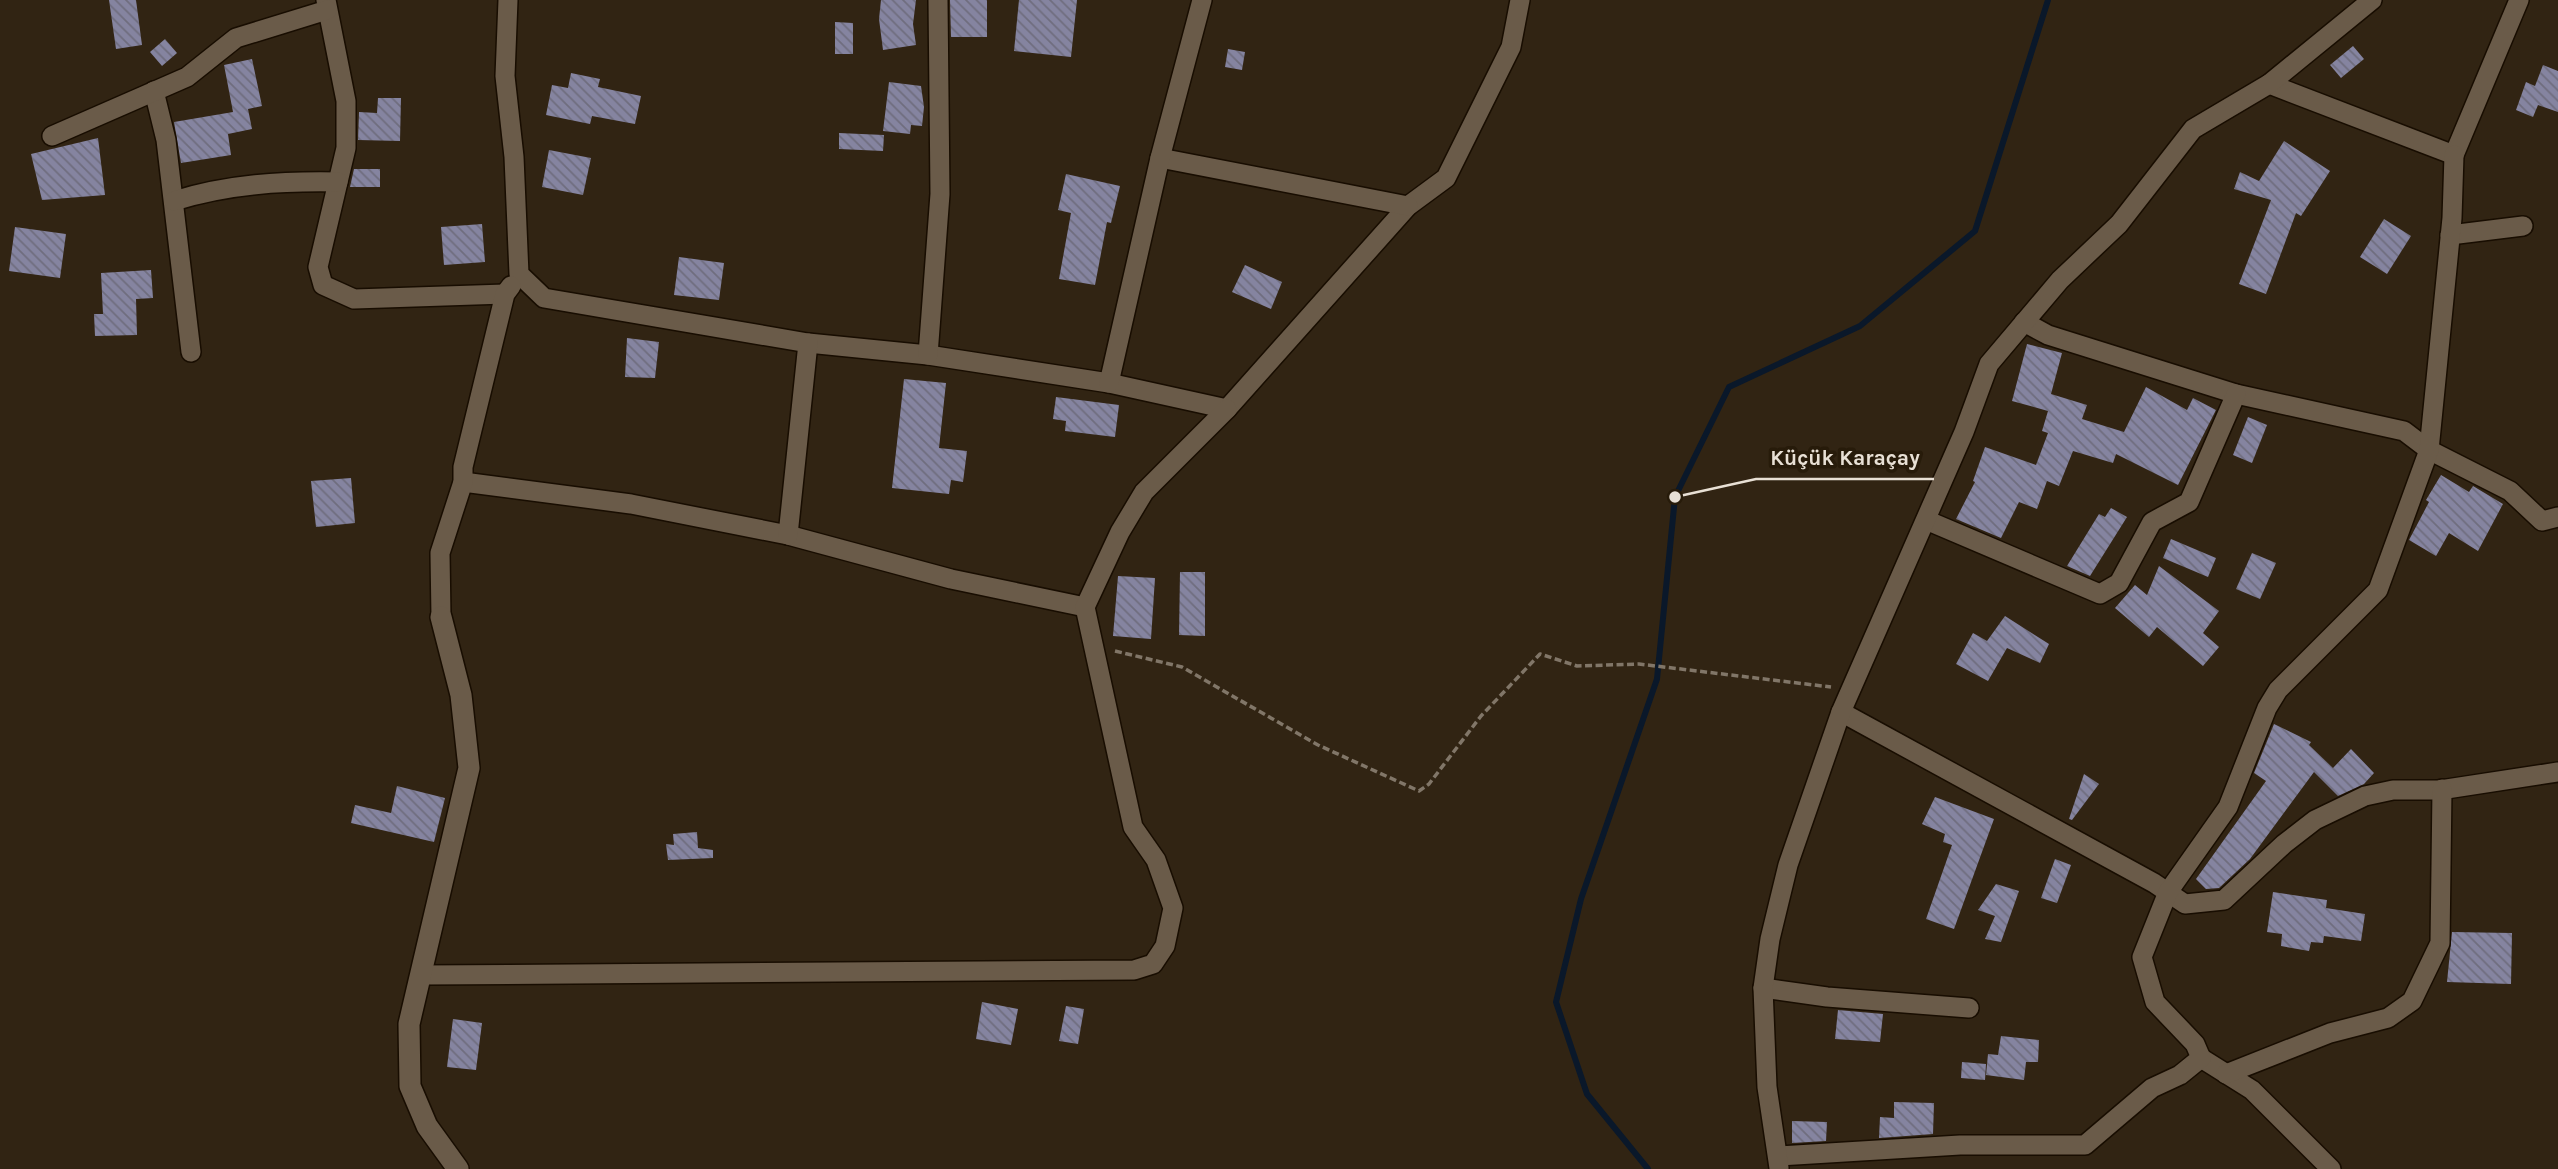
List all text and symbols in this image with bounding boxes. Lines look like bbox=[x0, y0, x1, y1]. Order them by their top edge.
callout: Küçük Karaçay bbox=[1756, 437, 1934, 479]
text: Küçük Karaçay bbox=[1770, 446, 1920, 470]

